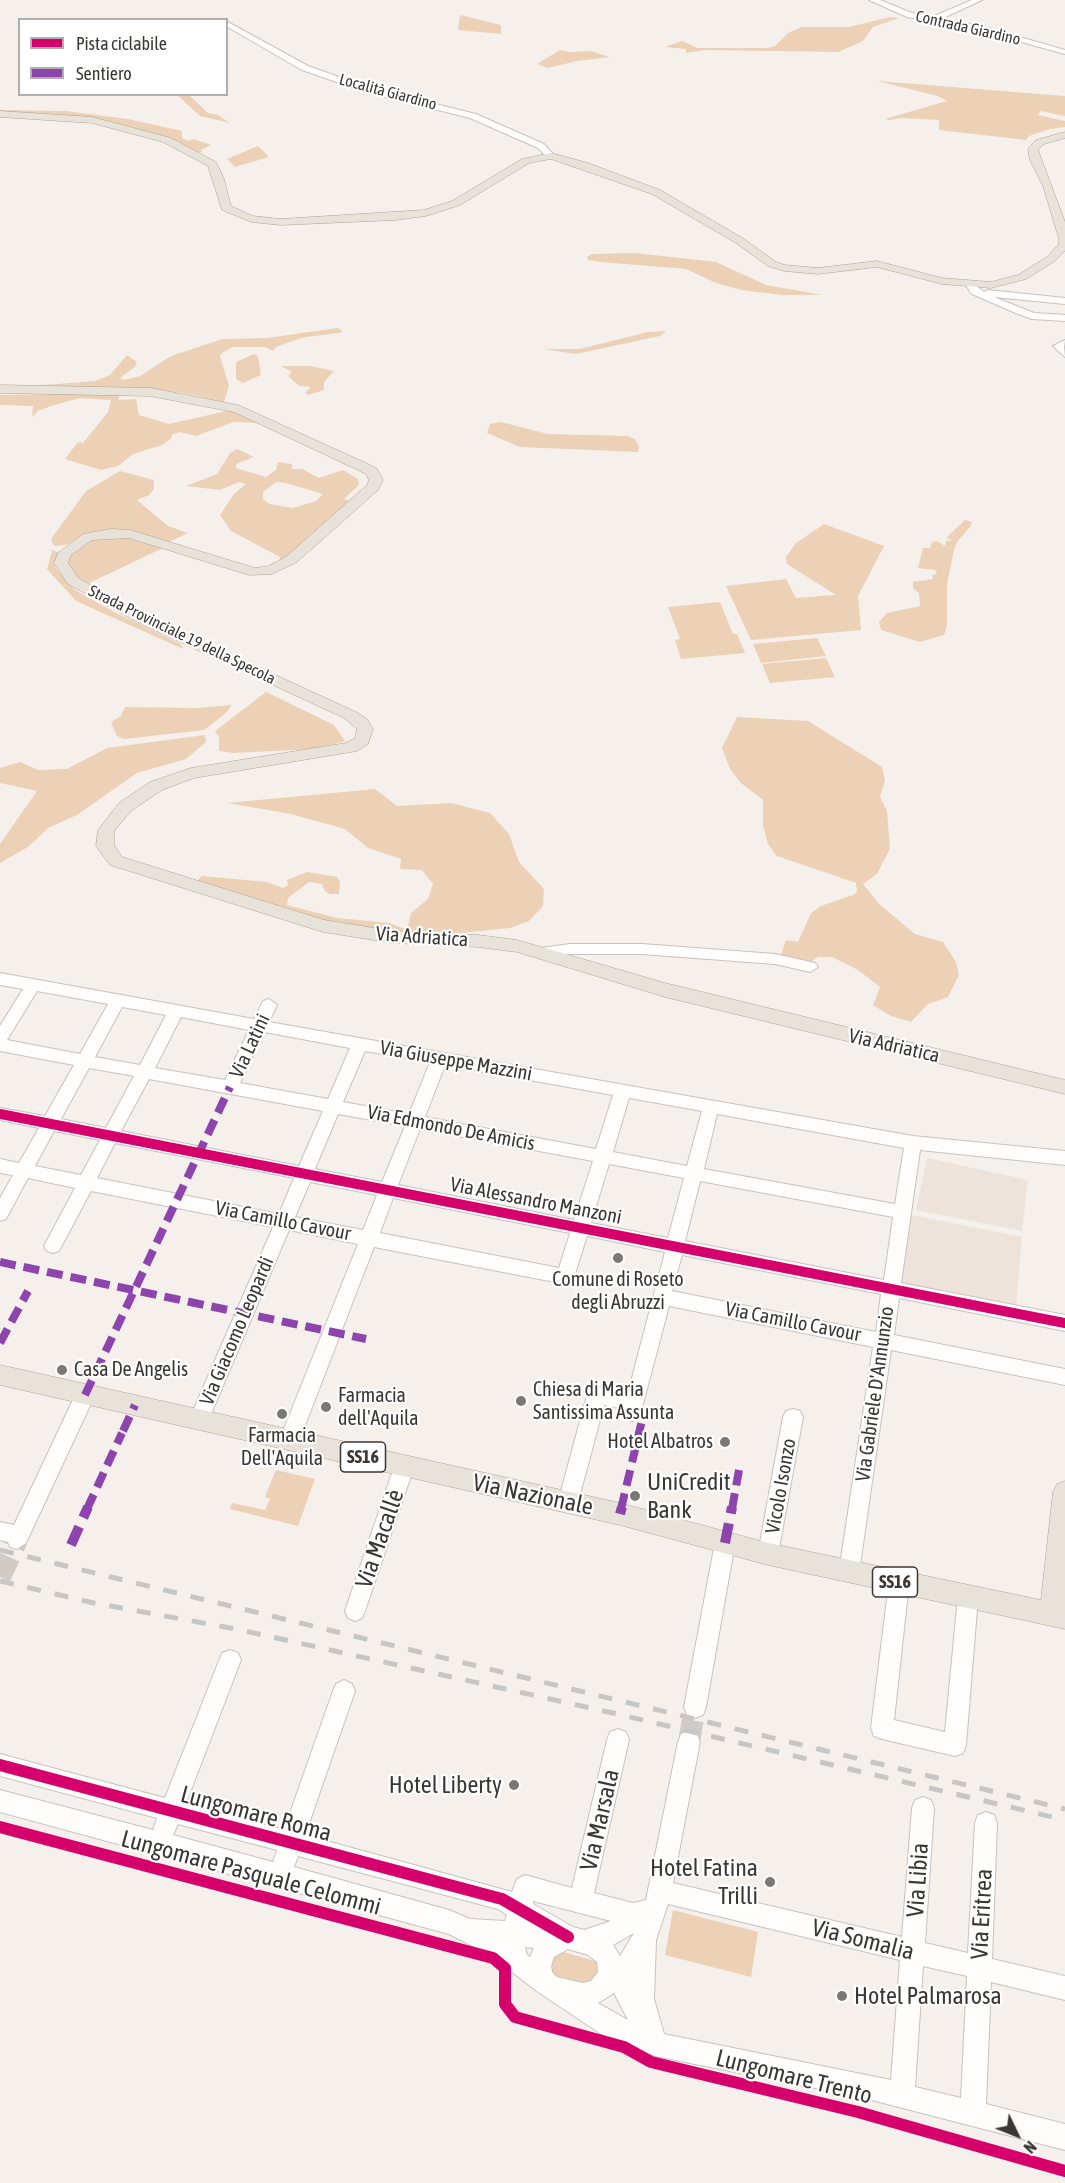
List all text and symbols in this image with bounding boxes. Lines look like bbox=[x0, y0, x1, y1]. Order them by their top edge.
street label: Contrada Giardino bbox=[914, 7, 1022, 49]
legend bbox=[18, 18, 228, 96]
text: Pista ciclabile bbox=[76, 33, 167, 54]
text: Sentiero bbox=[76, 63, 132, 84]
street label: Località Giardino bbox=[337, 70, 439, 114]
street label: Strada Provinciale 19 della Specola bbox=[85, 581, 279, 689]
street label: Via Adriatica bbox=[375, 922, 469, 952]
street label: Via Latini bbox=[225, 1010, 275, 1082]
street label: Via Adriatica bbox=[846, 1024, 942, 1068]
street label: Via Giuseppe Mazzini bbox=[378, 1036, 534, 1086]
street label: Via Edmondo De Amicis bbox=[365, 1100, 537, 1156]
street label: Via Alessandro Manzoni bbox=[448, 1173, 624, 1229]
street label: Via Camillo Cavour bbox=[213, 1196, 353, 1246]
marker: Comune di Roseto degli Abruzzi bbox=[611, 1251, 625, 1265]
street label: Via Giacomo Leopardi bbox=[195, 1253, 279, 1409]
place label: Comune di Roseto degli Abruzzi bbox=[552, 1268, 684, 1315]
street label: Via Camillo Cavour bbox=[723, 1297, 863, 1347]
street label: Via Gabriele D'Annunzio bbox=[851, 1305, 899, 1483]
place label: Casa De Angelis bbox=[74, 1358, 188, 1382]
marker: Casa De Angelis bbox=[55, 1363, 69, 1377]
place label: Chiesa di Maria Santissima Assunta bbox=[533, 1378, 674, 1425]
place label: Farmacia dell'Aquila bbox=[338, 1384, 419, 1431]
marker: Chiesa di Maria Santissima Assunta bbox=[514, 1394, 528, 1408]
marker: Farmacia dell'Aquila bbox=[319, 1400, 333, 1414]
marker: Farmacia Dell'Aquila bbox=[275, 1407, 289, 1421]
place label: Farmacia Dell'Aquila bbox=[241, 1424, 323, 1471]
place label: Hotel Albatros bbox=[607, 1430, 713, 1454]
marker: Hotel Albatros bbox=[718, 1435, 732, 1449]
street label: Vicolo Isonzo bbox=[761, 1437, 801, 1535]
road number: SS16 bbox=[340, 1442, 386, 1472]
street label: Via Nazionale bbox=[470, 1468, 596, 1522]
place label: UniCredit Bank bbox=[647, 1468, 731, 1524]
street label: Via Macallè bbox=[350, 1486, 410, 1592]
marker: UniCredit Bank bbox=[628, 1489, 642, 1503]
road number: SS16 bbox=[872, 1567, 918, 1597]
street label: Via Marsala bbox=[574, 1766, 626, 1874]
place label: Hotel Liberty bbox=[389, 1771, 502, 1799]
marker: Hotel Liberty bbox=[507, 1778, 521, 1792]
street label: Lungomare Roma bbox=[177, 1780, 335, 1848]
street label: Lungomare Pasquale Celommi bbox=[118, 1824, 384, 1922]
street label: Via Libia bbox=[901, 1842, 935, 1918]
place label: Hotel Fatina Trilli bbox=[650, 1854, 758, 1910]
street label: Via Eritrea bbox=[965, 1868, 999, 1960]
marker: Hotel Fatina Trilli bbox=[763, 1875, 777, 1889]
street label: Via Somalia bbox=[809, 1913, 917, 1967]
place label: Hotel Palmarosa bbox=[854, 1982, 1002, 2010]
marker: Hotel Palmarosa bbox=[835, 1989, 849, 2003]
street label: Lungomare Trento bbox=[713, 2044, 875, 2110]
north arrow bbox=[987, 2105, 1047, 2165]
text: N bbox=[1020, 2138, 1040, 2157]

